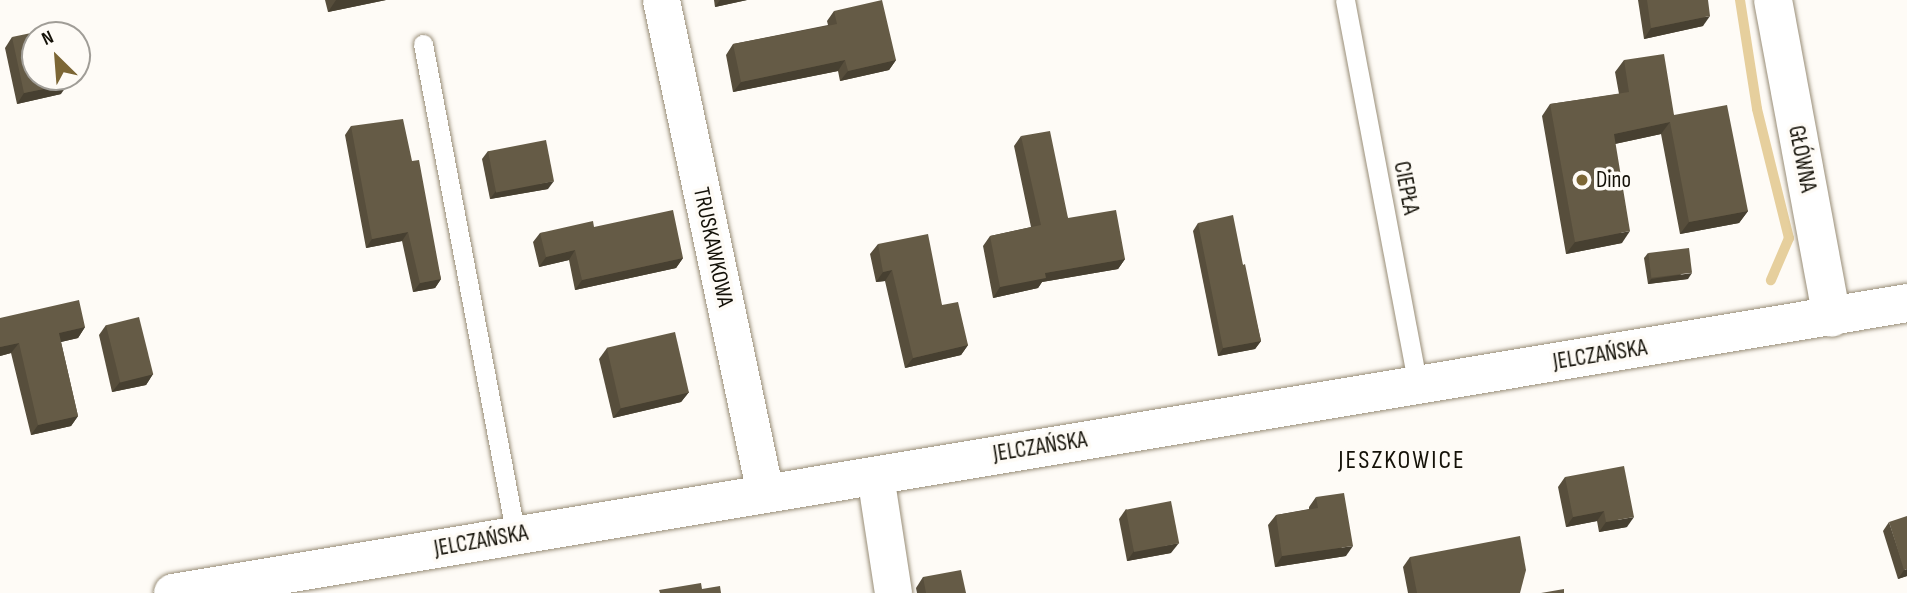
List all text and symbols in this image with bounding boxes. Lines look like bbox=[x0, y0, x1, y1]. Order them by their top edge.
north arrow bbox=[21, 21, 91, 91]
text: N bbox=[38, 26, 57, 51]
street label: GŁÓWNA bbox=[1782, 123, 1822, 195]
street label: CIEPŁA bbox=[1387, 159, 1425, 217]
place label: Dino bbox=[1596, 166, 1631, 194]
marker: Dino bbox=[1574, 172, 1590, 188]
street label: TRUSKAWKOWA bbox=[687, 185, 739, 309]
street label: JELCZAŃSKA bbox=[1551, 334, 1649, 376]
street label: JELCZAŃSKA bbox=[991, 426, 1089, 468]
district label: JESZKOWICE bbox=[1339, 445, 1465, 477]
street label: JELCZAŃSKA bbox=[432, 519, 530, 563]

